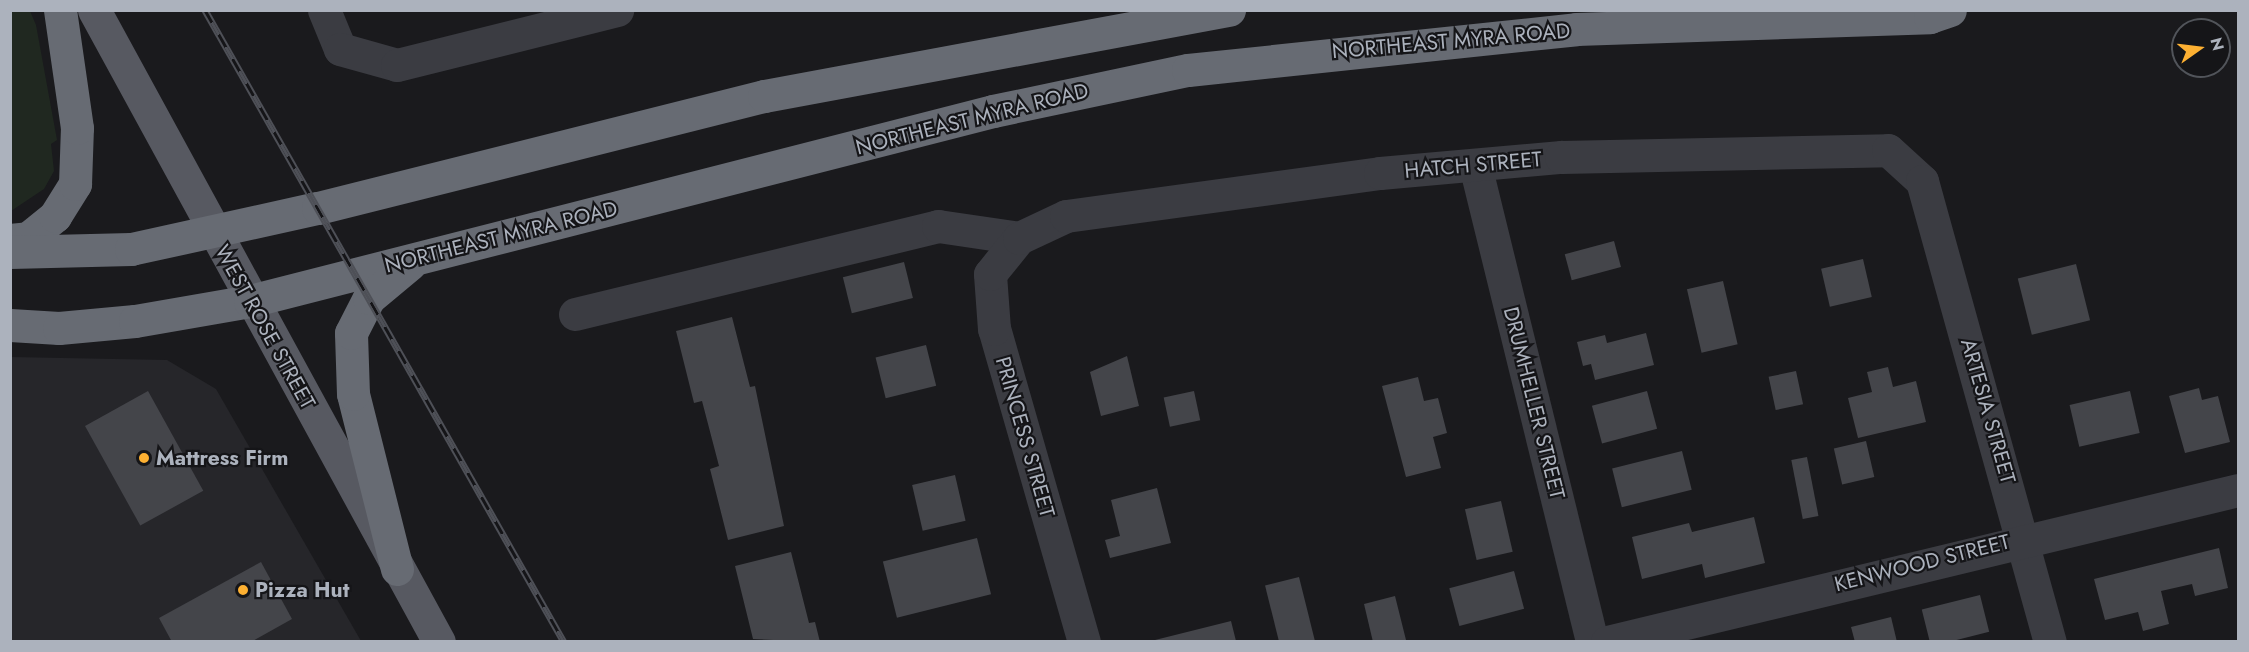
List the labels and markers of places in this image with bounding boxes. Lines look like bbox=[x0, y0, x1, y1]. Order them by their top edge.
place label: Mattress Firm bbox=[156, 445, 288, 471]
marker: Mattress Firm bbox=[137, 451, 151, 465]
place label: Pizza Hut bbox=[255, 577, 349, 603]
marker: Pizza Hut bbox=[236, 583, 250, 597]

